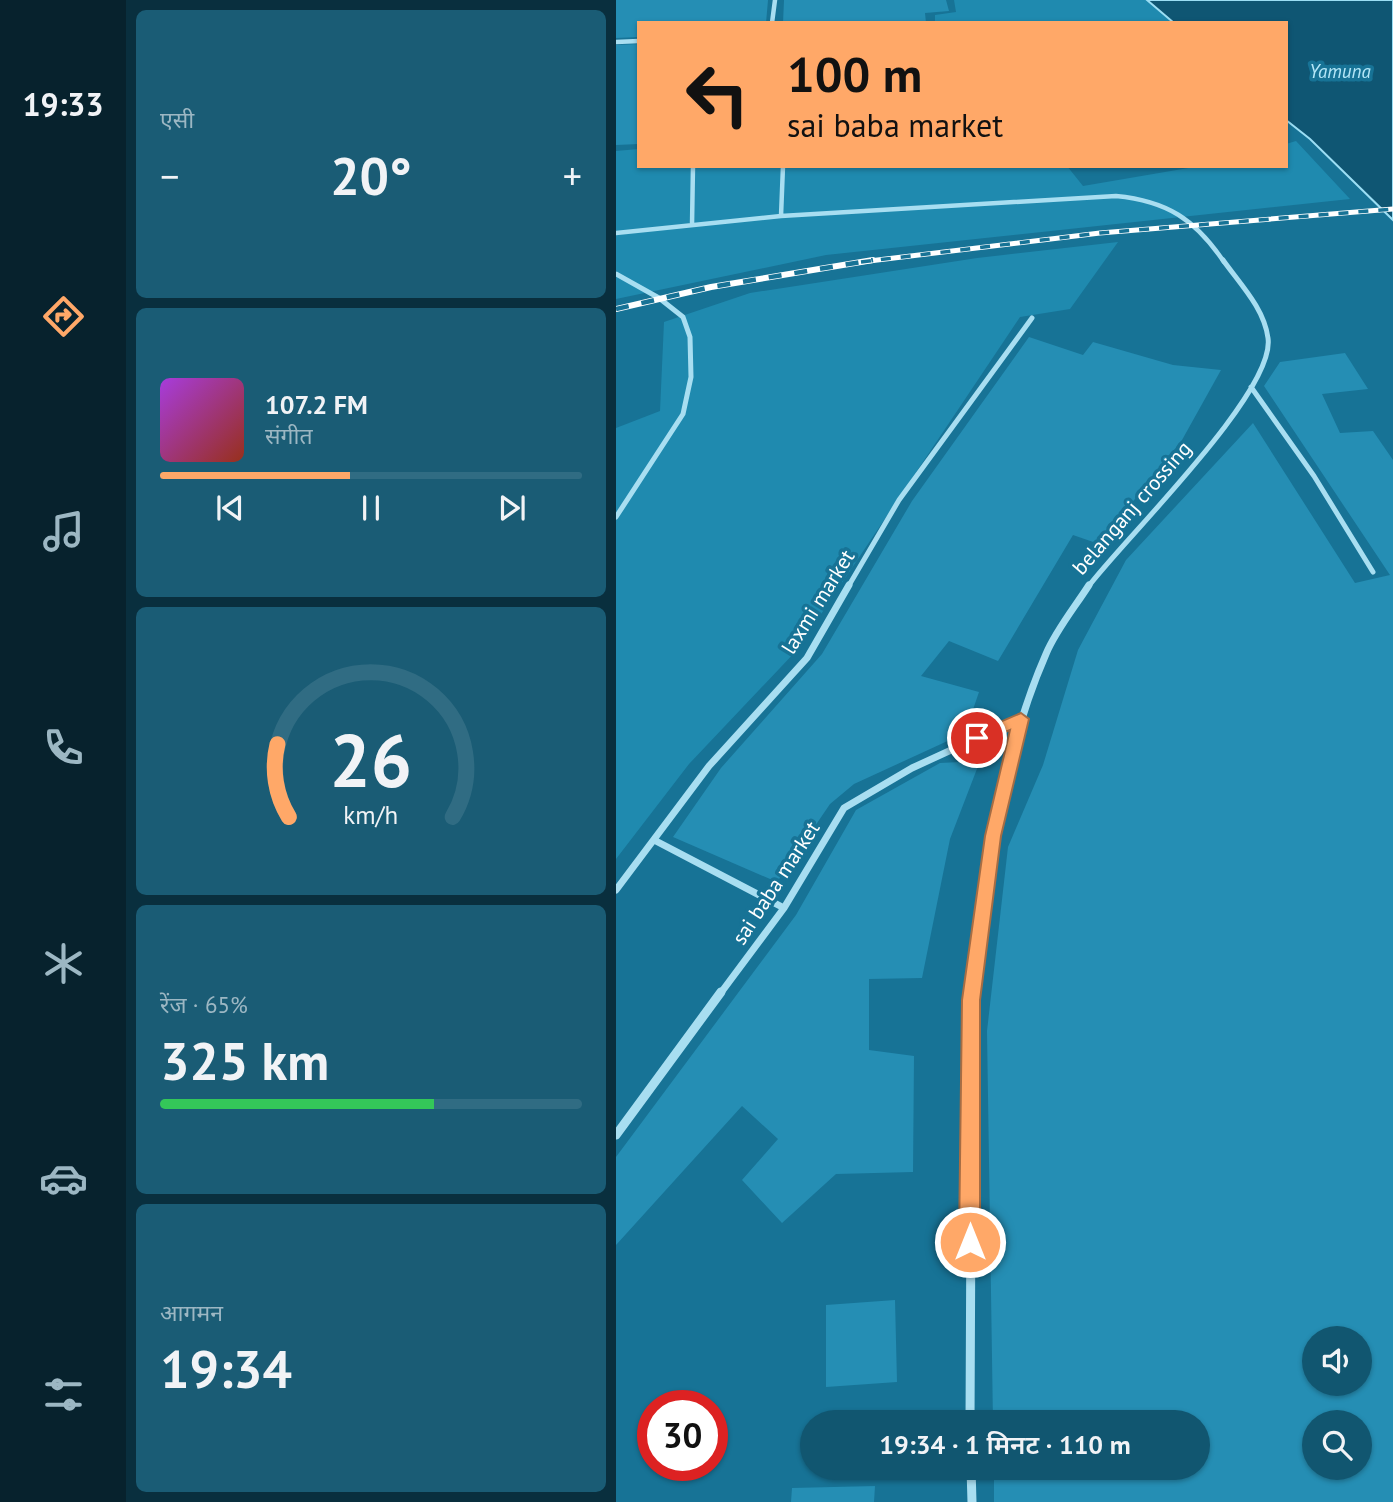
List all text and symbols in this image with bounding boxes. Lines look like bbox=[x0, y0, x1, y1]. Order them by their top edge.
text: 100 m bbox=[787, 42, 922, 106]
icon: left bbox=[672, 49, 763, 140]
water label: Yamuna bbox=[1309, 59, 1371, 83]
text: 19:33 bbox=[22, 83, 104, 125]
text: sai baba market bbox=[787, 104, 1003, 146]
text: एसी bbox=[160, 105, 194, 134]
text: 20° bbox=[330, 142, 412, 209]
text: − bbox=[160, 151, 179, 200]
text: + bbox=[563, 151, 582, 200]
icon: directions bbox=[39, 292, 88, 341]
text: 107.2 FM bbox=[265, 388, 368, 421]
text: संगीत bbox=[265, 421, 313, 450]
street label: belanganj crossing bbox=[1066, 435, 1197, 580]
icon: previous bbox=[211, 489, 249, 527]
icon: pause bbox=[352, 489, 390, 527]
icon: next bbox=[493, 489, 531, 527]
icon: music bbox=[39, 507, 88, 556]
street label: laxmi market bbox=[775, 545, 860, 659]
pin bbox=[947, 708, 1007, 768]
text: 26 bbox=[330, 713, 412, 807]
icon: arrive bbox=[958, 719, 996, 757]
icon: phone bbox=[39, 723, 88, 772]
text: km/h bbox=[344, 799, 398, 831]
street label: sai baba market bbox=[726, 816, 826, 950]
icon: climate bbox=[39, 939, 88, 988]
text: रेंज · 65% bbox=[160, 990, 248, 1019]
text: 325 km bbox=[160, 1027, 329, 1094]
icon: car bbox=[39, 1154, 88, 1203]
position arrow bbox=[933, 1205, 1007, 1279]
text: आगमन bbox=[160, 1298, 223, 1327]
map controls bbox=[1302, 1326, 1372, 1480]
button: sound bbox=[1302, 1326, 1372, 1396]
text: 19:34 bbox=[160, 1335, 292, 1402]
icon: filters bbox=[39, 1370, 88, 1419]
speed limit sign: 30 bbox=[637, 1390, 728, 1481]
button: search bbox=[1302, 1410, 1372, 1480]
text: 19:34 · 1 मिनट · 110 m bbox=[879, 1428, 1131, 1461]

